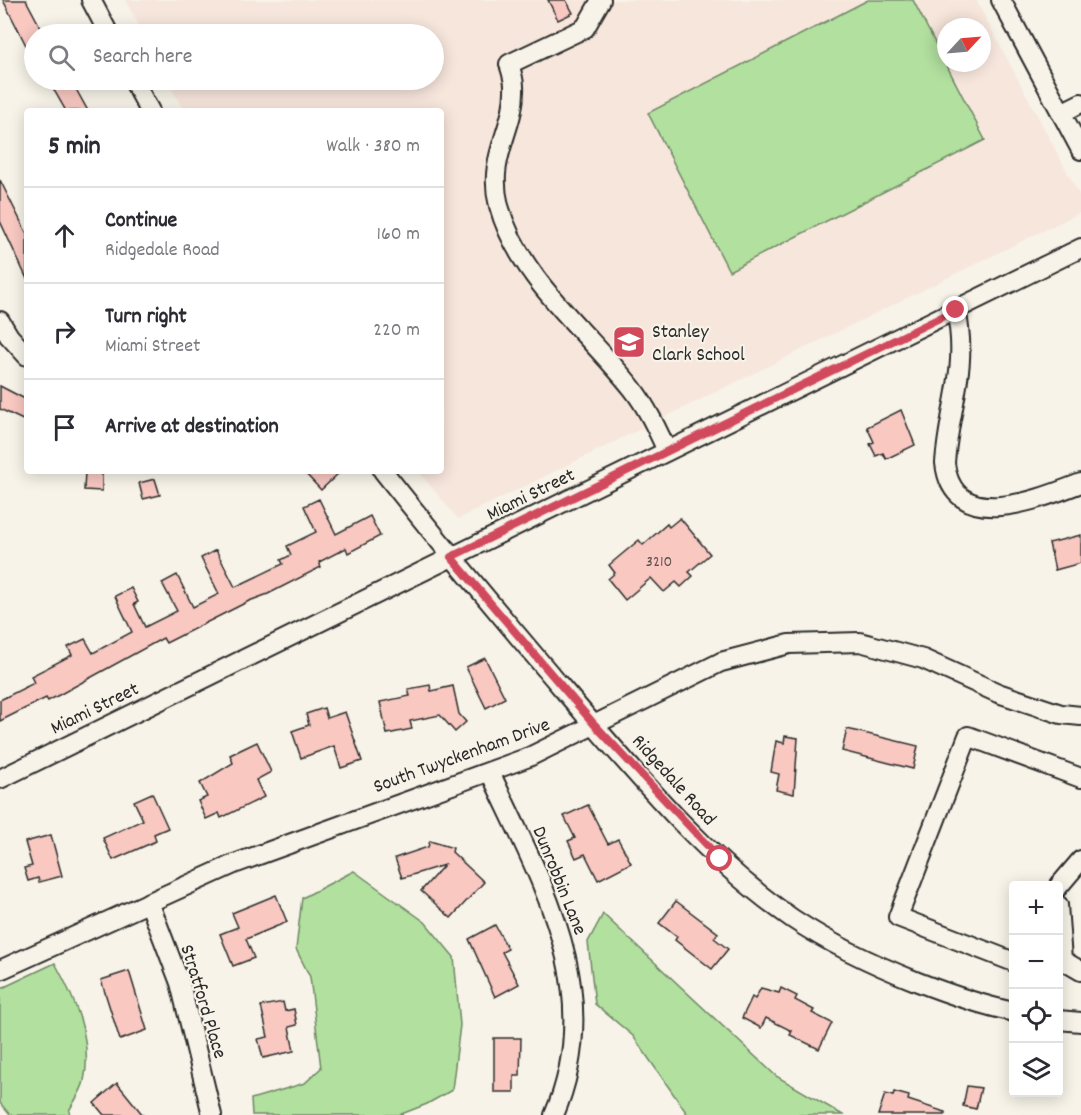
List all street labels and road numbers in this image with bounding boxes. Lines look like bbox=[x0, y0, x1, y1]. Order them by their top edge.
street label: Miami Street bbox=[482, 462, 580, 529]
street label: Miami Street bbox=[46, 676, 144, 743]
street label: South Twyckenham Drive bbox=[370, 712, 554, 802]
street label: Ridgedale Road bbox=[624, 729, 722, 833]
street label: Dunrobbin Lane bbox=[524, 823, 593, 940]
street label: Stratford Place bbox=[172, 941, 233, 1062]

